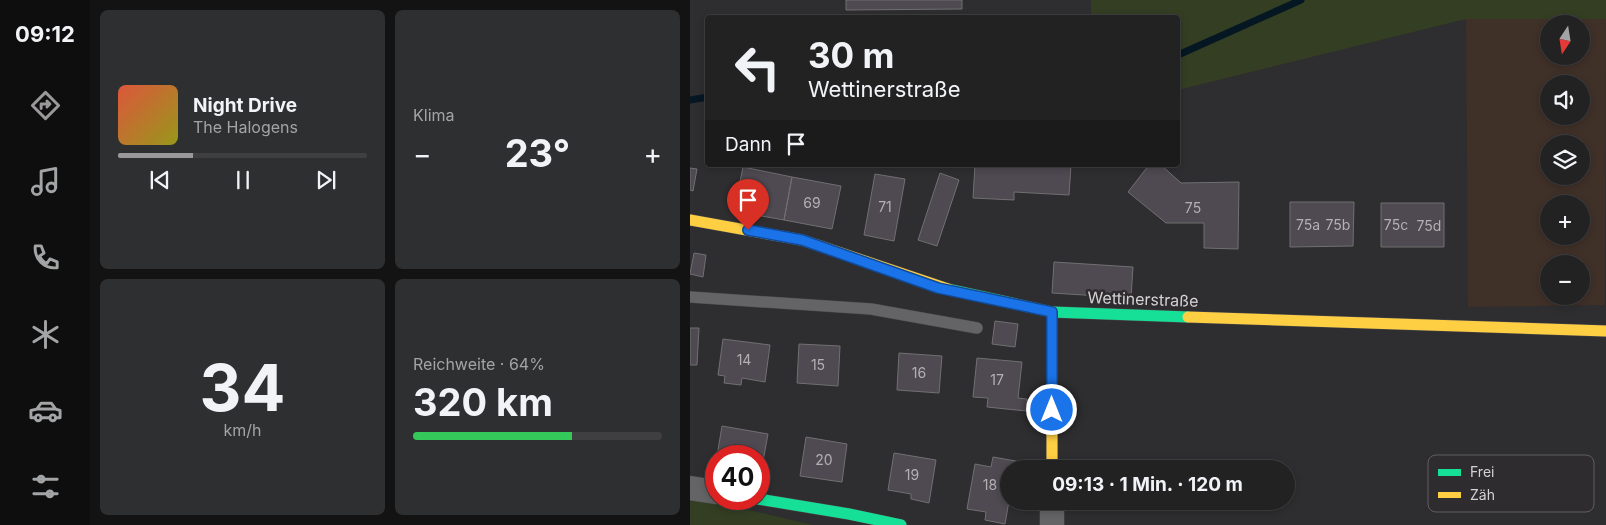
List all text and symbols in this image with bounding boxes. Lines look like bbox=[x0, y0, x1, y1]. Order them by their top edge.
north arrow bbox=[1540, 15, 1590, 65]
map controls bbox=[1540, 15, 1590, 305]
text: 09:12 bbox=[15, 21, 75, 47]
text: 30 m bbox=[808, 34, 894, 76]
icon: left bbox=[725, 35, 790, 100]
button: sound bbox=[1540, 75, 1590, 125]
text: Wettinerstraße bbox=[808, 76, 961, 102]
icon: directions bbox=[28, 88, 63, 123]
text: Night Drive bbox=[193, 94, 297, 117]
text: Klima bbox=[413, 105, 455, 125]
text: The Halogens bbox=[193, 117, 298, 137]
text: 23° bbox=[505, 130, 570, 176]
icon: arrive bbox=[782, 130, 810, 158]
text: Dann bbox=[725, 133, 772, 156]
button: layers bbox=[1540, 135, 1590, 185]
text: − bbox=[413, 137, 432, 171]
text: + bbox=[643, 137, 662, 171]
icon: music bbox=[28, 164, 63, 199]
icon: previous bbox=[146, 166, 174, 194]
icon: pause bbox=[229, 166, 257, 194]
icon: next bbox=[312, 166, 340, 194]
pin bbox=[727, 179, 769, 230]
icon: arrive bbox=[734, 186, 762, 214]
house number: 69 bbox=[803, 194, 821, 211]
button: + bbox=[1540, 195, 1590, 245]
house number: 71 bbox=[878, 198, 892, 215]
house number: 75 bbox=[1185, 199, 1201, 216]
house number: 75a bbox=[1296, 216, 1320, 233]
house number: 75b bbox=[1326, 216, 1350, 233]
house number: 75c bbox=[1384, 216, 1408, 233]
house number: 75d bbox=[1417, 217, 1441, 234]
icon: phone bbox=[28, 240, 63, 275]
button: − bbox=[1540, 255, 1590, 305]
street label: Wettinerstraße bbox=[1087, 287, 1199, 311]
icon: climate bbox=[28, 317, 63, 352]
text: 34 bbox=[200, 348, 285, 427]
house number: 14 bbox=[737, 351, 751, 368]
text: Reichweite · 64% bbox=[413, 354, 545, 374]
house number: 15 bbox=[811, 356, 825, 373]
house number: 16 bbox=[912, 364, 926, 381]
house number: 17 bbox=[990, 371, 1004, 388]
text: 320 km bbox=[413, 379, 553, 425]
position arrow bbox=[1025, 383, 1077, 435]
icon: car bbox=[28, 393, 63, 428]
text: km/h bbox=[223, 420, 262, 440]
speed limit sign: 40 bbox=[705, 445, 770, 510]
house number: 20 bbox=[815, 451, 833, 468]
legend bbox=[1428, 455, 1594, 512]
text: Frei bbox=[1470, 463, 1494, 480]
house number: 19 bbox=[905, 466, 919, 483]
icon: filters bbox=[28, 469, 63, 504]
text: 09:13 · 1 Min. · 120 m bbox=[1052, 473, 1243, 496]
house number: 18 bbox=[983, 476, 997, 493]
text: Zäh bbox=[1470, 486, 1495, 503]

